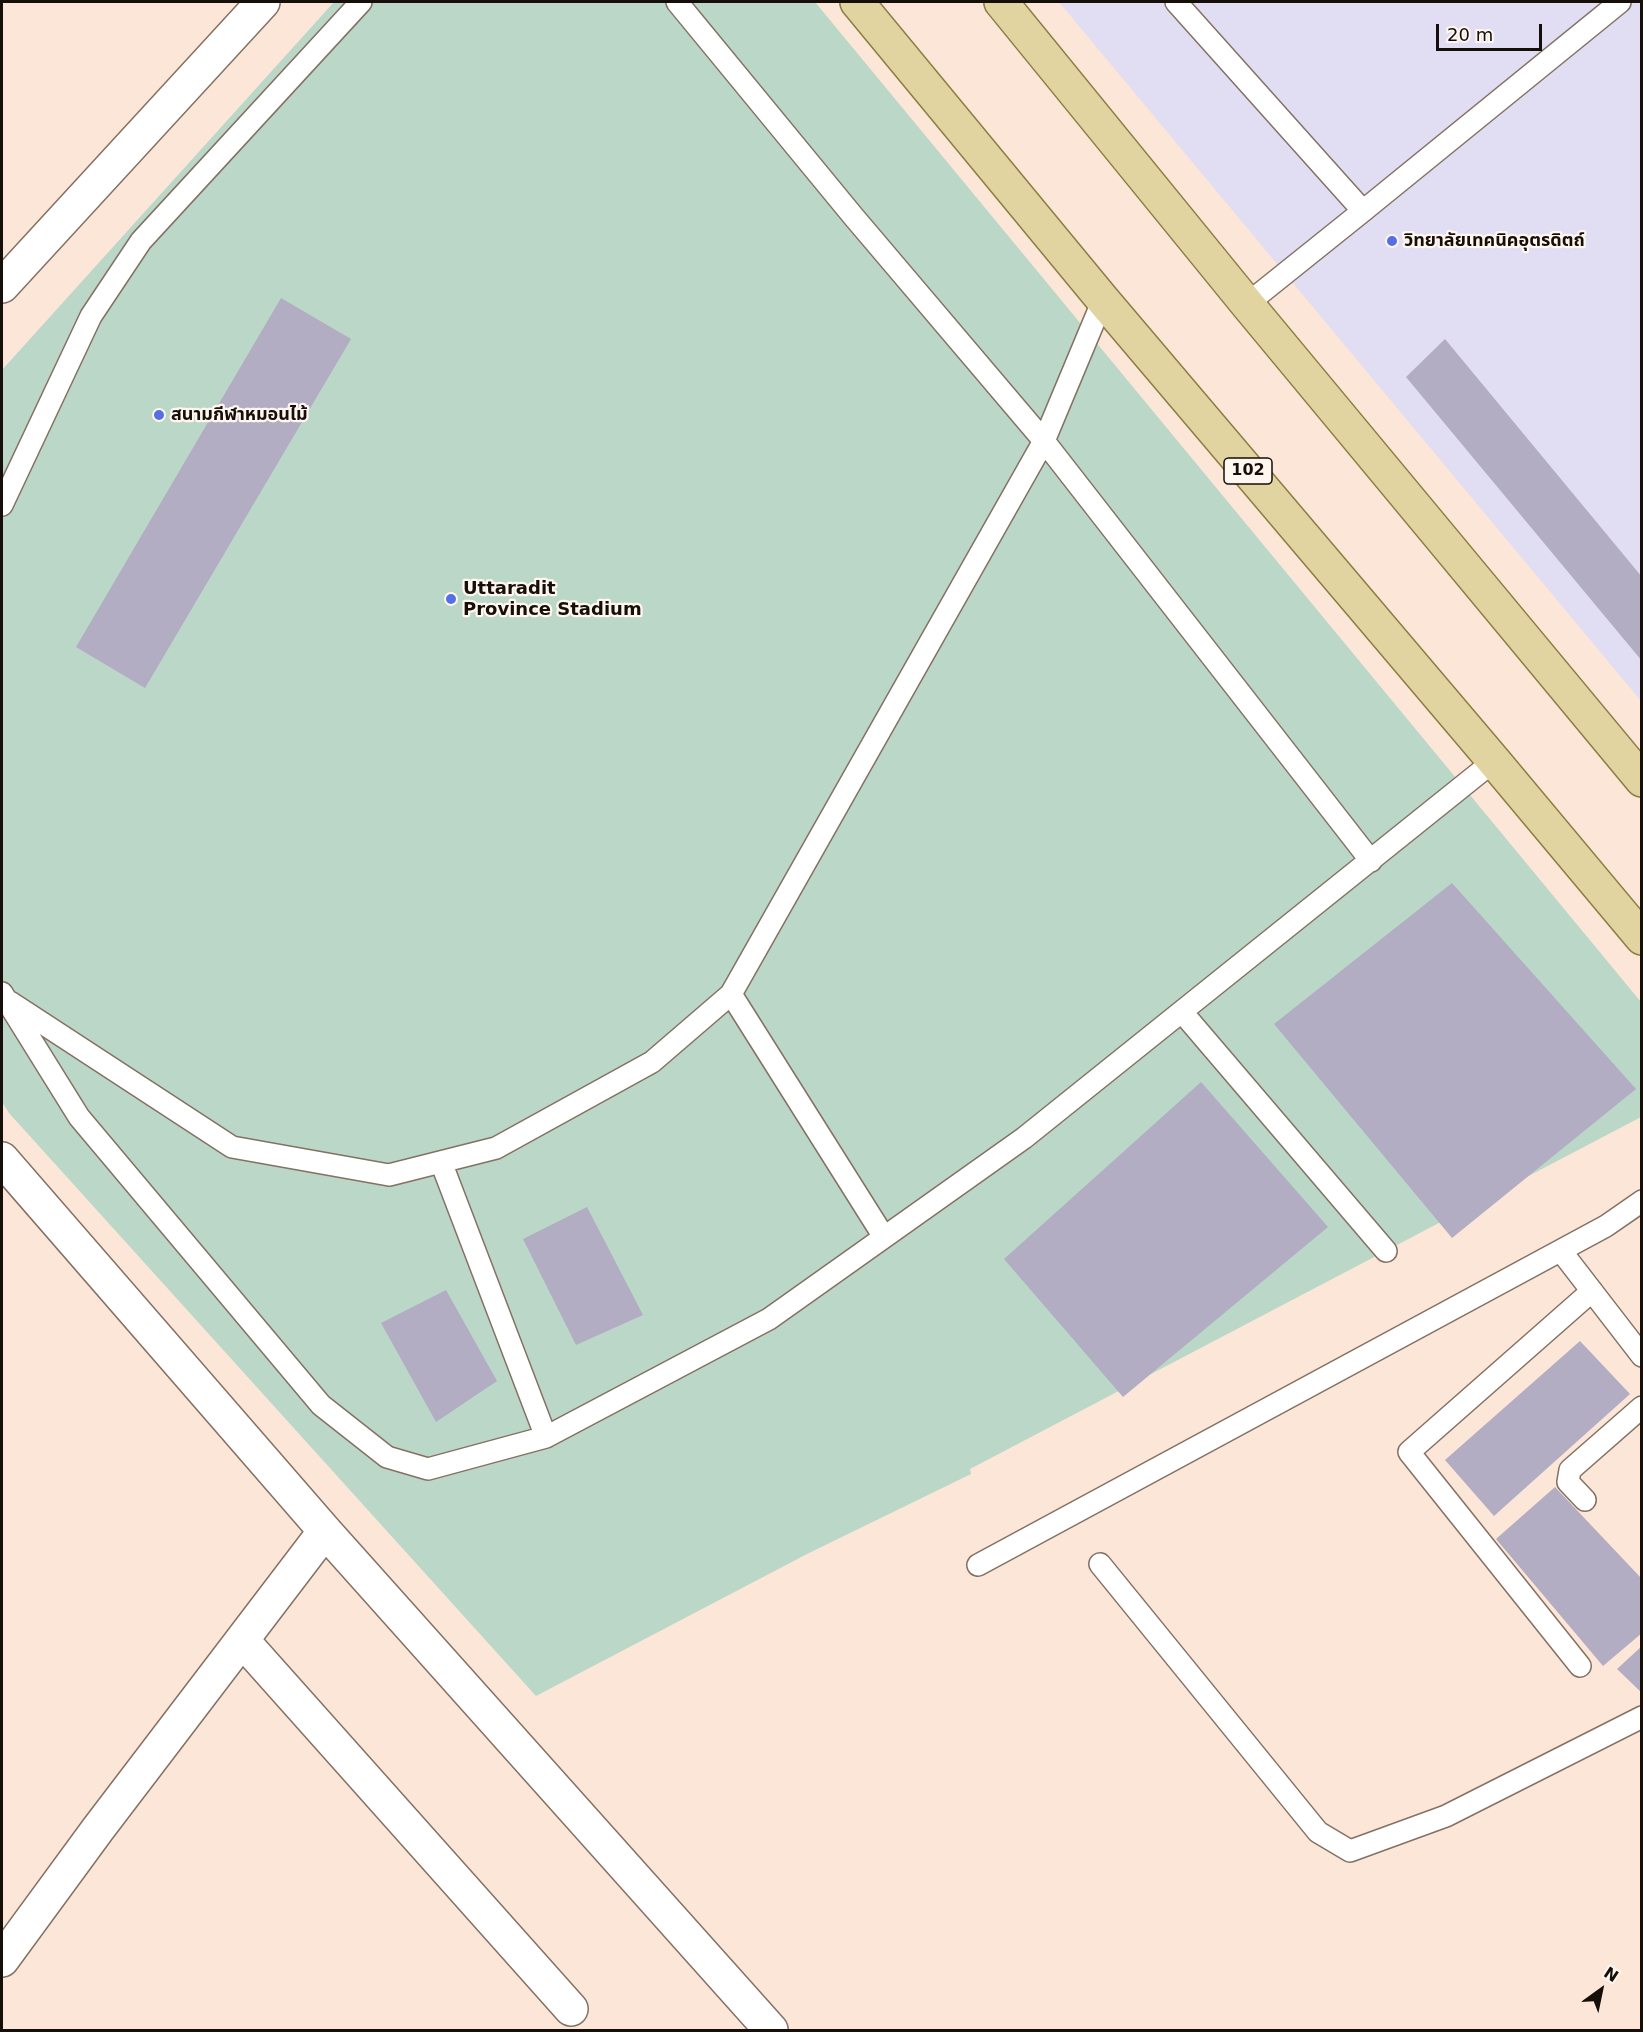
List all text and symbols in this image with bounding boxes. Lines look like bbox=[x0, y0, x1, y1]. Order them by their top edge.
scale bar bbox=[1439, 12, 1546, 50]
text: 20 m bbox=[1447, 24, 1493, 45]
place label: วิทยาลัยเทคนิคอุตรดิตถ์ bbox=[1404, 230, 1585, 252]
marker: วิทยาลัยเทคนิคอุตรดิตถ์ bbox=[1385, 234, 1399, 248]
place label: สนามกีฬาหมอนไม้ bbox=[171, 404, 308, 426]
marker: สนามกีฬาหมอนไม้ bbox=[152, 408, 166, 422]
road number: 102 bbox=[1224, 458, 1272, 484]
place label: Uttaradit Province Stadium bbox=[463, 578, 642, 620]
marker: Uttaradit Province Stadium bbox=[444, 592, 458, 606]
north arrow bbox=[1571, 1960, 1631, 2020]
text: N bbox=[1600, 1963, 1622, 1986]

